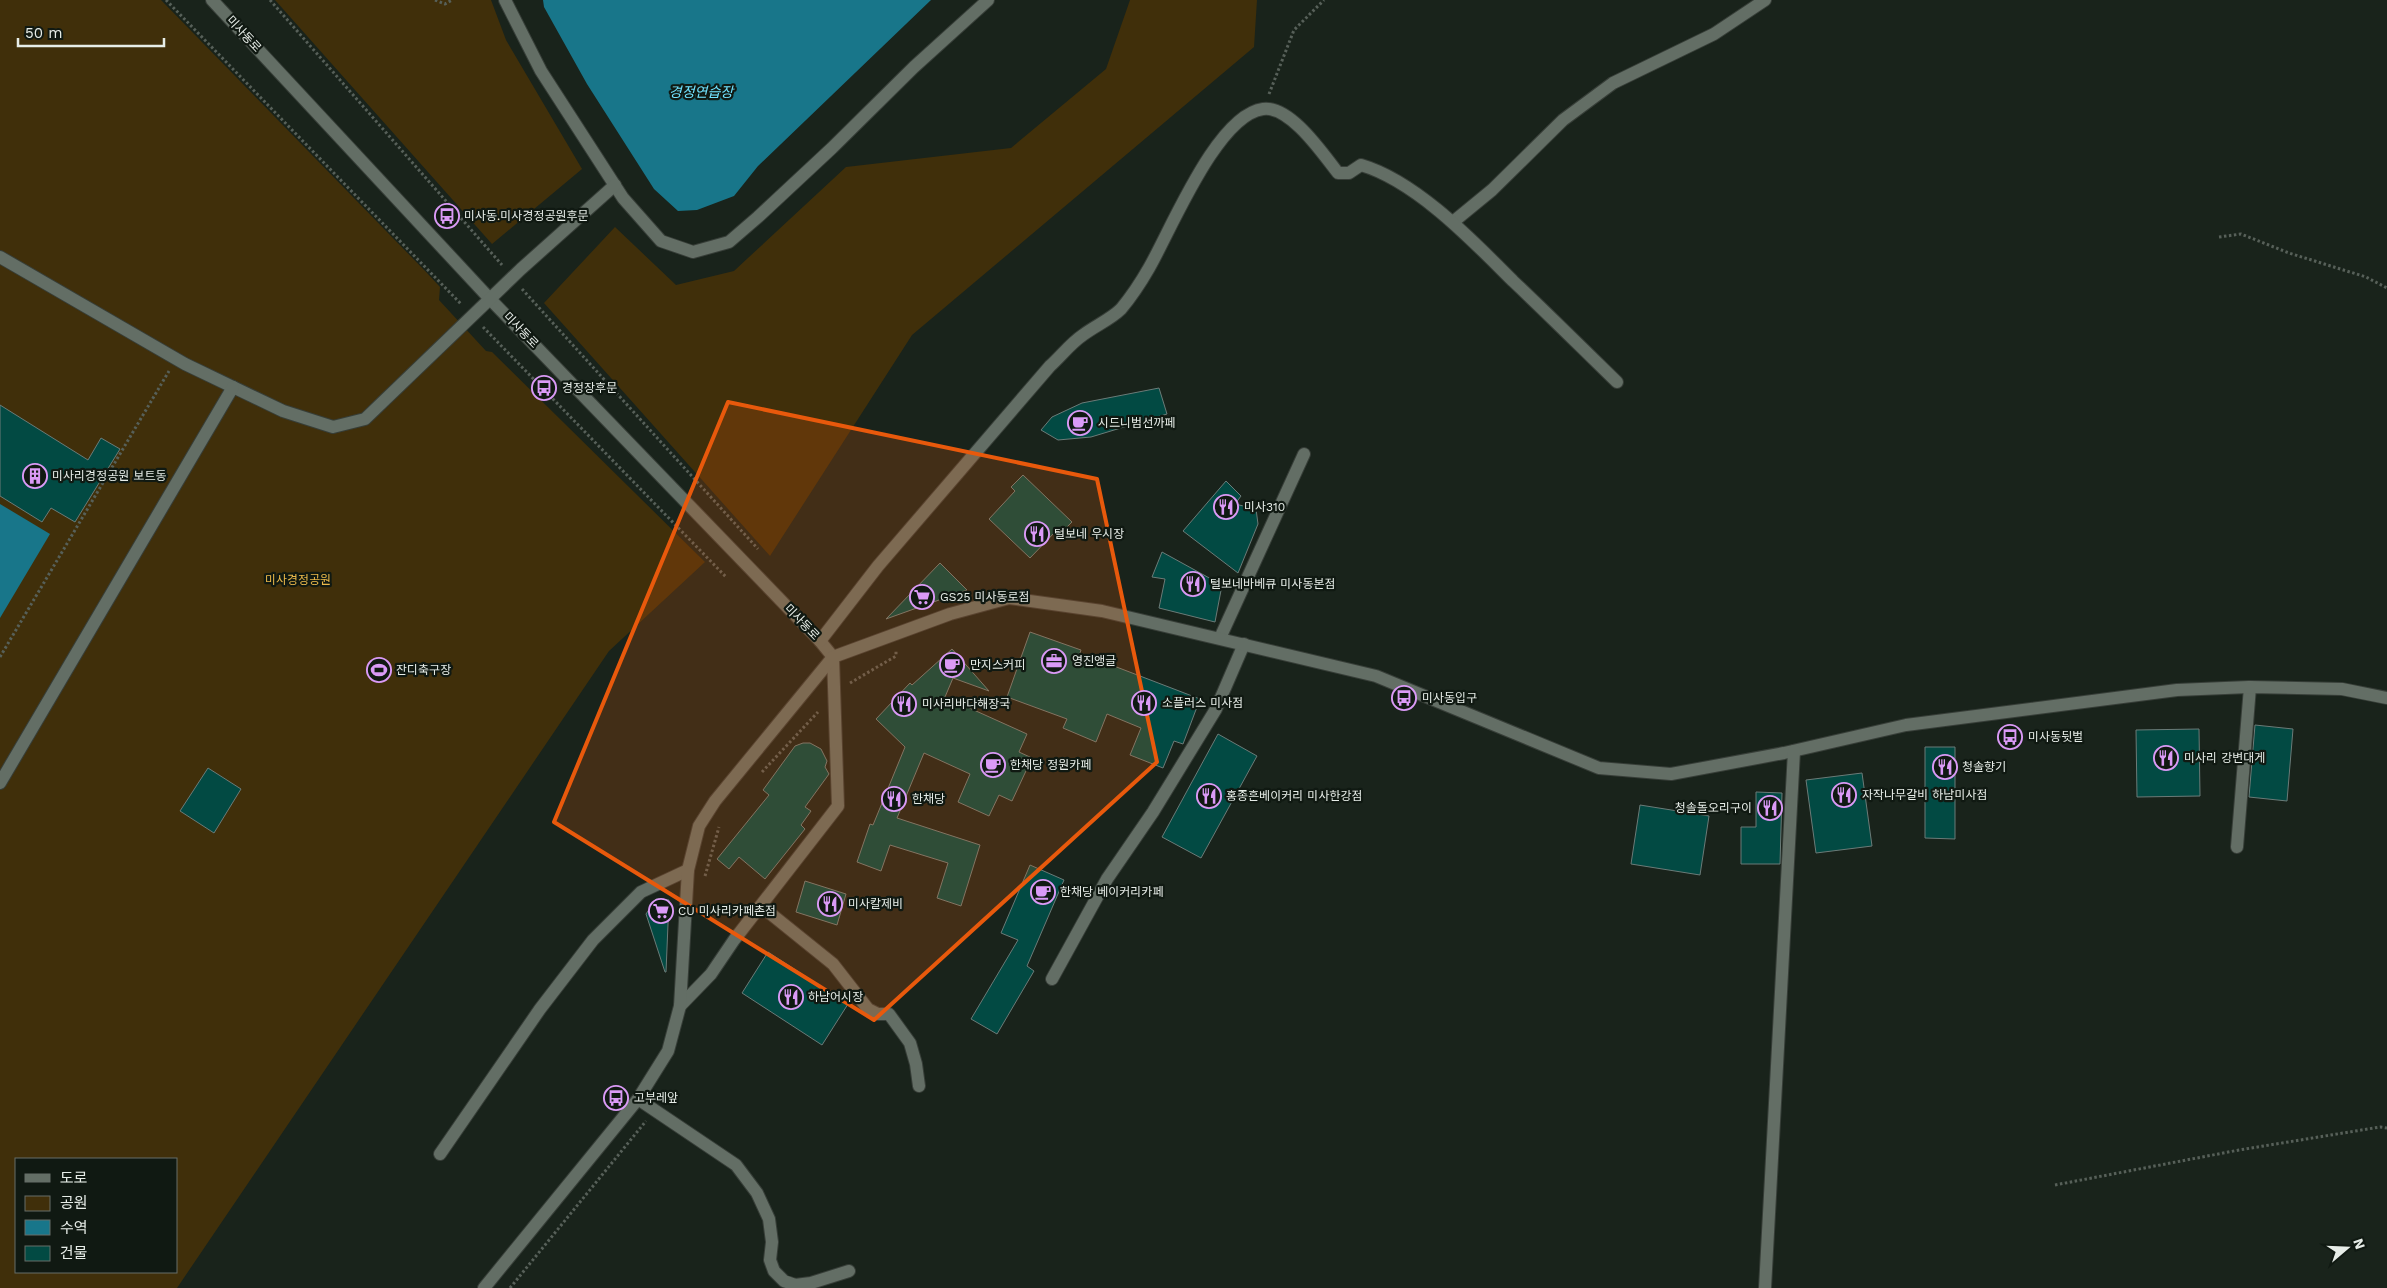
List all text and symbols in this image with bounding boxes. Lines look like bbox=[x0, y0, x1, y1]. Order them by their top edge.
street label: 미사동로 bbox=[224, 13, 264, 55]
scale bar bbox=[18, 15, 164, 47]
text: 50 m bbox=[25, 24, 62, 42]
water label: 경정연습장 bbox=[669, 84, 735, 100]
bus stop icon: 미사동.미사경정공원후문 bbox=[434, 203, 460, 229]
place label: 미사동.미사경정공원후문 bbox=[464, 209, 589, 223]
street label: 미사동로 bbox=[501, 309, 541, 351]
bus stop icon: 경정장후문 bbox=[531, 375, 557, 401]
place label: 경정장후문 bbox=[562, 381, 617, 395]
cafe icon: 시드니범선까페 bbox=[1067, 410, 1093, 436]
place label: 시드니범선까페 bbox=[1098, 416, 1175, 430]
building icon: 미사리경정공원 보트동 bbox=[22, 463, 48, 489]
place label: 미사리경정공원 보트동 bbox=[52, 469, 167, 483]
restaurant icon: 미사310 bbox=[1213, 494, 1239, 520]
place label: 미사310 bbox=[1244, 500, 1285, 514]
restaurant icon: 털보네 우시장 bbox=[1024, 521, 1050, 547]
place label: 털보네 우시장 bbox=[1054, 527, 1124, 541]
restaurant icon: 털보네바베큐 미사동본점 bbox=[1180, 571, 1206, 597]
park label: 미사경정공원 bbox=[265, 573, 331, 587]
place label: 털보네바베큐 미사동본점 bbox=[1210, 577, 1336, 591]
supermarket icon: GS25 미사동로점 bbox=[909, 584, 935, 610]
place label: GS25 미사동로점 bbox=[940, 590, 1030, 604]
street label: 미사동로 bbox=[782, 601, 822, 643]
office icon: 영진앵글 bbox=[1041, 648, 1067, 674]
cafe icon: 만지스커피 bbox=[939, 652, 965, 678]
place label: 영진앵글 bbox=[1072, 654, 1116, 668]
sports icon: 잔디축구장 bbox=[366, 657, 392, 683]
place label: 만지스커피 bbox=[970, 658, 1025, 672]
place label: 잔디축구장 bbox=[396, 663, 451, 677]
bus stop icon: 미사동입구 bbox=[1391, 685, 1417, 711]
restaurant icon: 소플러스 미사점 bbox=[1131, 690, 1157, 716]
restaurant icon: 미사리바다해장국 bbox=[891, 691, 917, 717]
place label: 미사동입구 bbox=[1422, 691, 1477, 705]
place label: 소플러스 미사점 bbox=[1162, 696, 1243, 710]
place label: 미사리바다해장국 bbox=[922, 697, 1010, 711]
bus stop icon: 미사동뒷벌 bbox=[1997, 724, 2023, 750]
place label: 미사동뒷벌 bbox=[2028, 730, 2083, 744]
restaurant icon: 미사리 강변대게 bbox=[2153, 745, 2179, 771]
place label: 미사리 강변대게 bbox=[2184, 751, 2265, 765]
cafe icon: 한채당 정원카페 bbox=[980, 752, 1006, 778]
restaurant icon: 청솔향기 bbox=[1932, 754, 1958, 780]
place label: 한채당 정원카페 bbox=[1010, 758, 1091, 772]
place label: 청솔향기 bbox=[1962, 760, 2006, 774]
restaurant icon: 자작나무갈비 하남미사점 bbox=[1831, 782, 1857, 808]
restaurant icon: 홍종흔베이커리 미사한강점 bbox=[1196, 783, 1222, 809]
restaurant icon: 한채당 bbox=[881, 786, 907, 812]
place label: 자작나무갈비 하남미사점 bbox=[1862, 788, 1988, 802]
place label: 홍종흔베이커리 미사한강점 bbox=[1226, 789, 1363, 803]
place label: 한채당 bbox=[912, 792, 945, 806]
restaurant icon: 청솔돌오리구이 bbox=[1757, 795, 1783, 821]
place label: 청솔돌오리구이 bbox=[1675, 801, 1752, 815]
cafe icon: 한채당 베이커리카페 bbox=[1030, 879, 1056, 905]
place label: 한채당 베이커리카페 bbox=[1060, 885, 1163, 899]
restaurant icon: 미사칼제비 bbox=[817, 891, 843, 917]
place label: 미사칼제비 bbox=[848, 897, 903, 911]
supermarket icon: CU 미사리카페촌점 bbox=[648, 898, 674, 924]
place label: CU 미사리카페촌점 bbox=[678, 904, 776, 918]
restaurant icon: 하남어시장 bbox=[778, 984, 804, 1010]
place label: 하남어시장 bbox=[808, 990, 863, 1004]
bus stop icon: 고부레앞 bbox=[603, 1085, 629, 1111]
place label: 고부레앞 bbox=[634, 1091, 678, 1105]
legend bbox=[15, 1158, 178, 1273]
text: 도로 bbox=[60, 1169, 88, 1187]
text: 공원 bbox=[60, 1194, 88, 1212]
text: 수역 bbox=[60, 1219, 88, 1237]
north arrow bbox=[2322, 1223, 2372, 1273]
text: N bbox=[2350, 1236, 2369, 1251]
text: 건물 bbox=[60, 1244, 88, 1262]

